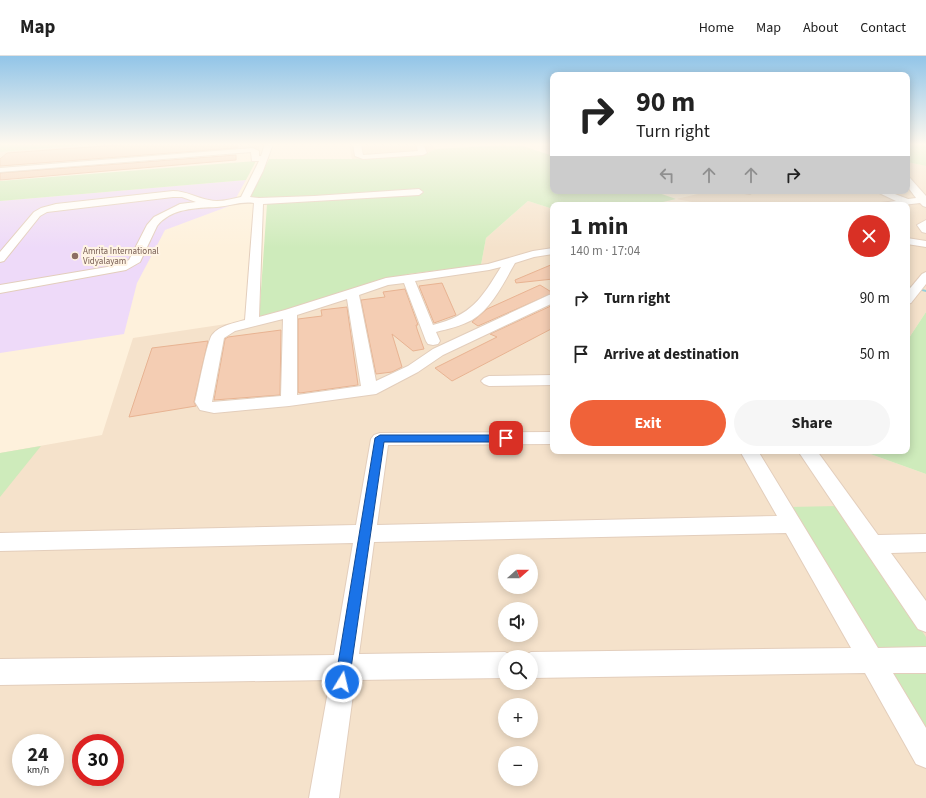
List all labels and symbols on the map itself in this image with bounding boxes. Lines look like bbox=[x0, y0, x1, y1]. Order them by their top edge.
place label: Amrita International Vidyalayam bbox=[83, 245, 159, 268]
marker: Amrita International Vidyalayam bbox=[70, 251, 80, 261]
pin bbox=[489, 421, 523, 455]
north arrow bbox=[498, 554, 538, 594]
position arrow bbox=[321, 661, 363, 703]
speed limit sign: 30 bbox=[72, 734, 124, 786]

